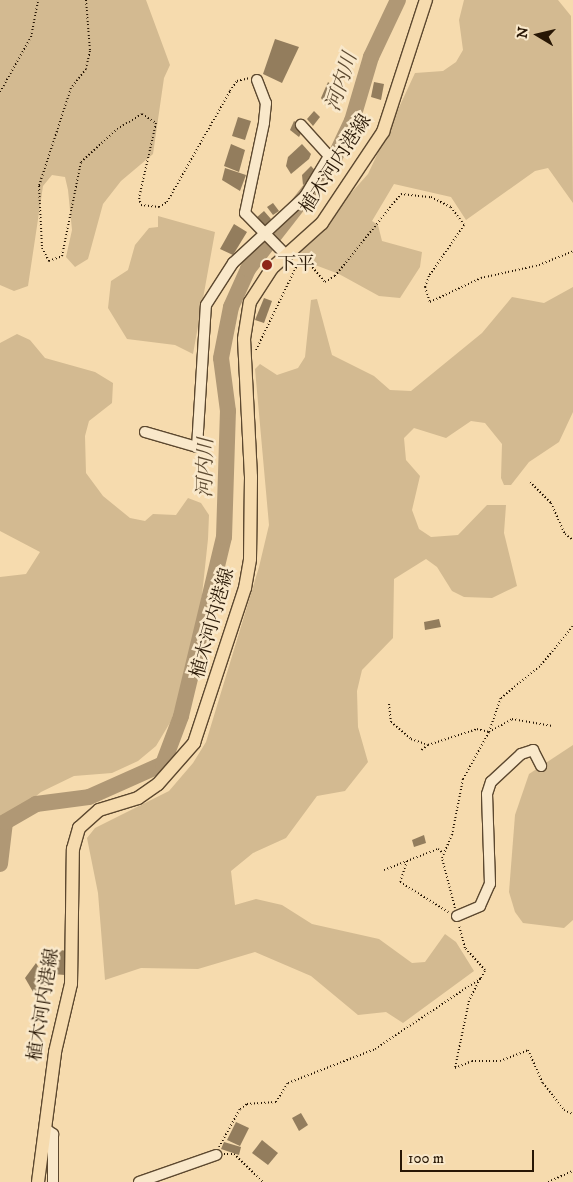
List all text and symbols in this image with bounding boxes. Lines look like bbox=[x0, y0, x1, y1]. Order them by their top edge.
north arrow bbox=[513, 10, 563, 60]
text: N bbox=[513, 26, 533, 40]
water label: 河内川 bbox=[321, 50, 363, 114]
street label: 植木河内港線 bbox=[295, 110, 377, 218]
place label: 下平 bbox=[277, 254, 315, 276]
marker: 下平 bbox=[261, 259, 273, 271]
water label: 河内川 bbox=[193, 438, 219, 498]
street label: 植木河内港線 bbox=[186, 565, 240, 681]
street label: 植木河内港線 bbox=[24, 947, 64, 1063]
scale bar bbox=[403, 1140, 537, 1172]
text: 100 m bbox=[408, 1149, 444, 1168]

